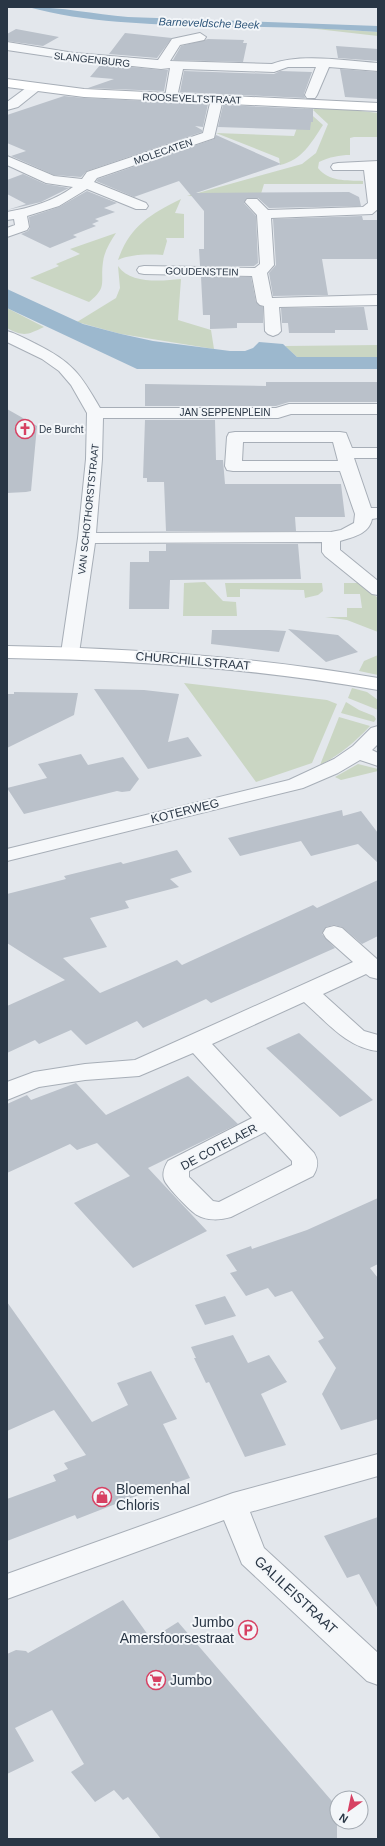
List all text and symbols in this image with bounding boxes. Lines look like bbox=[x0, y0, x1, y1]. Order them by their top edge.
water label: Barneveldsche Beek bbox=[158, 15, 260, 31]
street label: SLANGENBURG bbox=[53, 50, 131, 69]
street label: ROOSEVELTSTRAAT bbox=[142, 91, 242, 106]
street label: MOLECATEN bbox=[132, 136, 194, 167]
street label: GOUDENSTEIN bbox=[165, 265, 239, 278]
street label: JAN SEPPENPLEIN bbox=[179, 407, 271, 418]
church icon: De Burcht bbox=[14, 418, 36, 440]
place label: De Burcht bbox=[39, 424, 84, 435]
street label: VAN SCHOTHORSTSTRAAT bbox=[76, 443, 101, 575]
street label: CHURCHILLSTRAAT bbox=[135, 649, 252, 673]
street label: KOTERWEG bbox=[149, 796, 221, 826]
street label: DE COTELAER bbox=[178, 1121, 260, 1173]
place label: Bloemenhal Chloris bbox=[116, 1481, 190, 1513]
shop icon: Bloemenhal Chloris bbox=[91, 1486, 113, 1508]
street label: GALILEISTRAAT bbox=[251, 1553, 341, 1638]
place label: Jumbo Amersfoorsestraat bbox=[120, 1614, 234, 1646]
parking icon: Jumbo Amersfoorsestraat bbox=[237, 1619, 259, 1641]
supermarket icon: Jumbo bbox=[145, 1669, 167, 1691]
place label: Jumbo bbox=[170, 1672, 212, 1688]
north arrow bbox=[329, 1790, 369, 1830]
text: N bbox=[337, 1811, 350, 1826]

